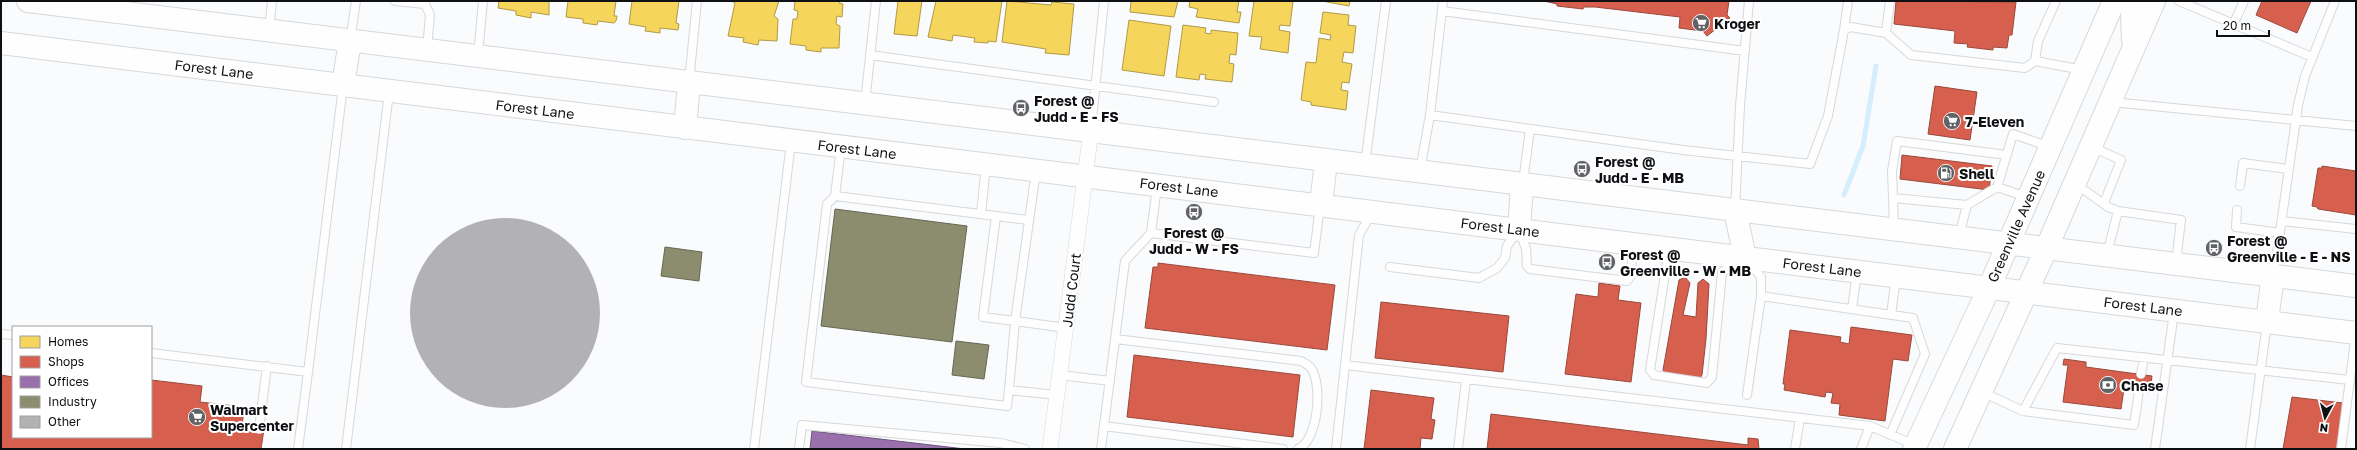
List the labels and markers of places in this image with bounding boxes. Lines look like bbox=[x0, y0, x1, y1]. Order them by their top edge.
supermarket icon: Kroger bbox=[1691, 13, 1711, 33]
place label: Kroger bbox=[1714, 15, 1761, 32]
place label: Forest @ Judd - E - FS bbox=[1034, 92, 1119, 125]
bus stop icon: Forest @ Judd - E - FS bbox=[1011, 98, 1031, 118]
supermarket icon: 7-Eleven bbox=[1942, 111, 1962, 131]
place label: 7-Eleven bbox=[1965, 113, 2024, 130]
place label: Forest @ Judd - E - MB bbox=[1595, 153, 1684, 186]
bus stop icon: Forest @ Judd - E - MB bbox=[1572, 159, 1592, 179]
fuel station icon: Shell bbox=[1936, 163, 1956, 183]
place label: Shell bbox=[1959, 165, 1995, 182]
bus stop icon: Forest @ Judd - W - FS bbox=[1184, 202, 1204, 222]
place label: Forest @ Judd - W - FS bbox=[1149, 224, 1239, 257]
place label: Forest @ Greenville - E - NS bbox=[2227, 232, 2351, 265]
bus stop icon: Forest @ Greenville - E - NS bbox=[2204, 238, 2224, 258]
place label: Forest @ Greenville - W - MB bbox=[1620, 246, 1751, 279]
bus stop icon: Forest @ Greenville - W - MB bbox=[1597, 252, 1617, 272]
bank icon: Chase bbox=[2098, 375, 2118, 395]
place label: Chase bbox=[2121, 377, 2164, 394]
place label: Walmart Supercenter bbox=[210, 401, 294, 434]
supermarket icon: Walmart Supercenter bbox=[187, 407, 207, 427]

